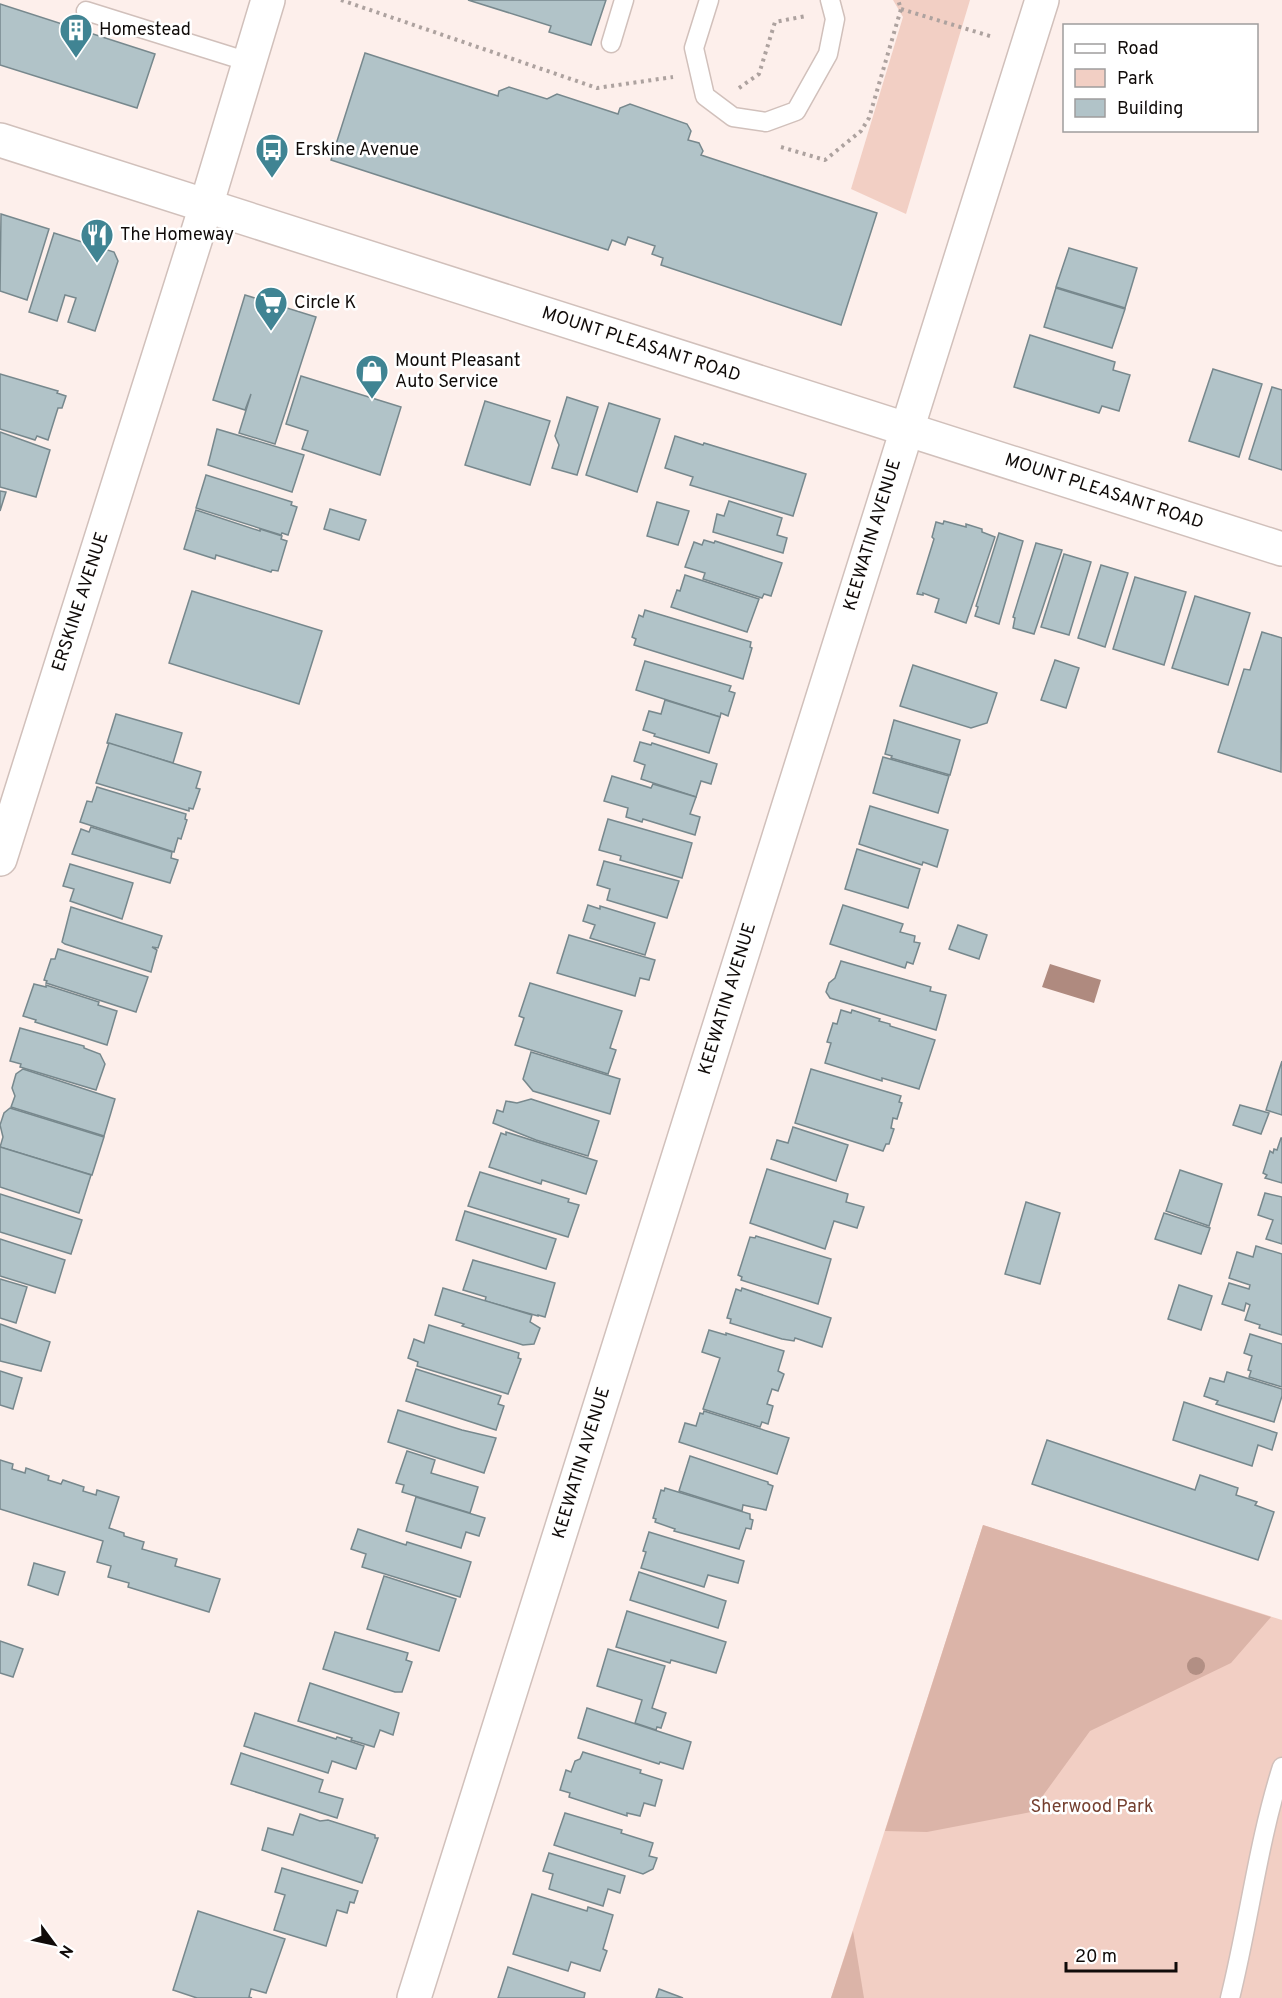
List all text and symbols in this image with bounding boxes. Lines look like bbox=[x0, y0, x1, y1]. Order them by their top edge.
building icon: Homestead bbox=[58, 12, 94, 59]
place label: Homestead bbox=[99, 19, 191, 42]
legend bbox=[1063, 24, 1258, 132]
text: Road bbox=[1117, 38, 1159, 61]
text: Park bbox=[1117, 68, 1154, 91]
text: Building bbox=[1117, 98, 1183, 121]
bus stop icon: Erskine Avenue bbox=[254, 132, 290, 179]
place label: Erskine Avenue bbox=[295, 139, 419, 162]
restaurant icon: The Homeway bbox=[79, 217, 115, 264]
place label: The Homeway bbox=[120, 224, 234, 247]
supermarket icon: Circle K bbox=[253, 285, 289, 332]
place label: Circle K bbox=[294, 292, 356, 315]
street label: MOUNT PLEASANT ROAD bbox=[539, 302, 743, 388]
place label: Mount Pleasant Auto Service bbox=[395, 350, 520, 394]
shop icon: Mount Pleasant Auto Service bbox=[354, 353, 390, 400]
street label: MOUNT PLEASANT ROAD bbox=[1002, 449, 1206, 535]
street label: KEEWATIN AVENUE bbox=[839, 456, 907, 614]
street label: ERSKINE AVENUE bbox=[48, 529, 114, 675]
street label: KEEWATIN AVENUE bbox=[694, 920, 762, 1078]
street label: KEEWATIN AVENUE bbox=[548, 1384, 616, 1542]
park label: Sherwood Park bbox=[1031, 1796, 1153, 1819]
north arrow bbox=[24, 1914, 84, 1974]
scale bar bbox=[1066, 1935, 1176, 1973]
text: N bbox=[53, 1941, 76, 1961]
text: 20 m bbox=[1075, 1946, 1117, 1969]

